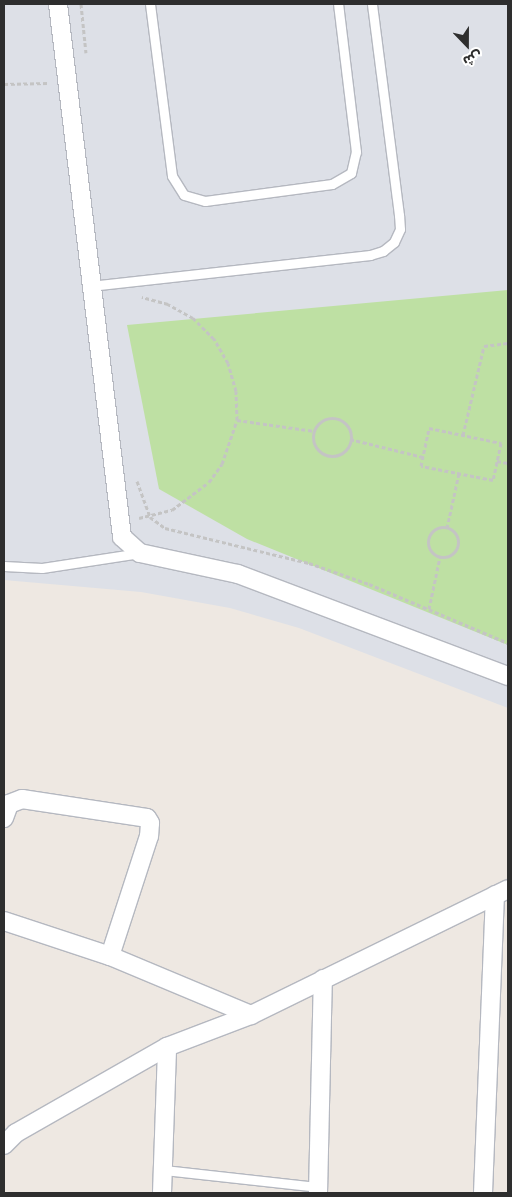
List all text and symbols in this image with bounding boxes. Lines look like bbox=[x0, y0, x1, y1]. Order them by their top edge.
north arrow bbox=[442, 20, 492, 70]
text: ش bbox=[461, 48, 485, 71]

